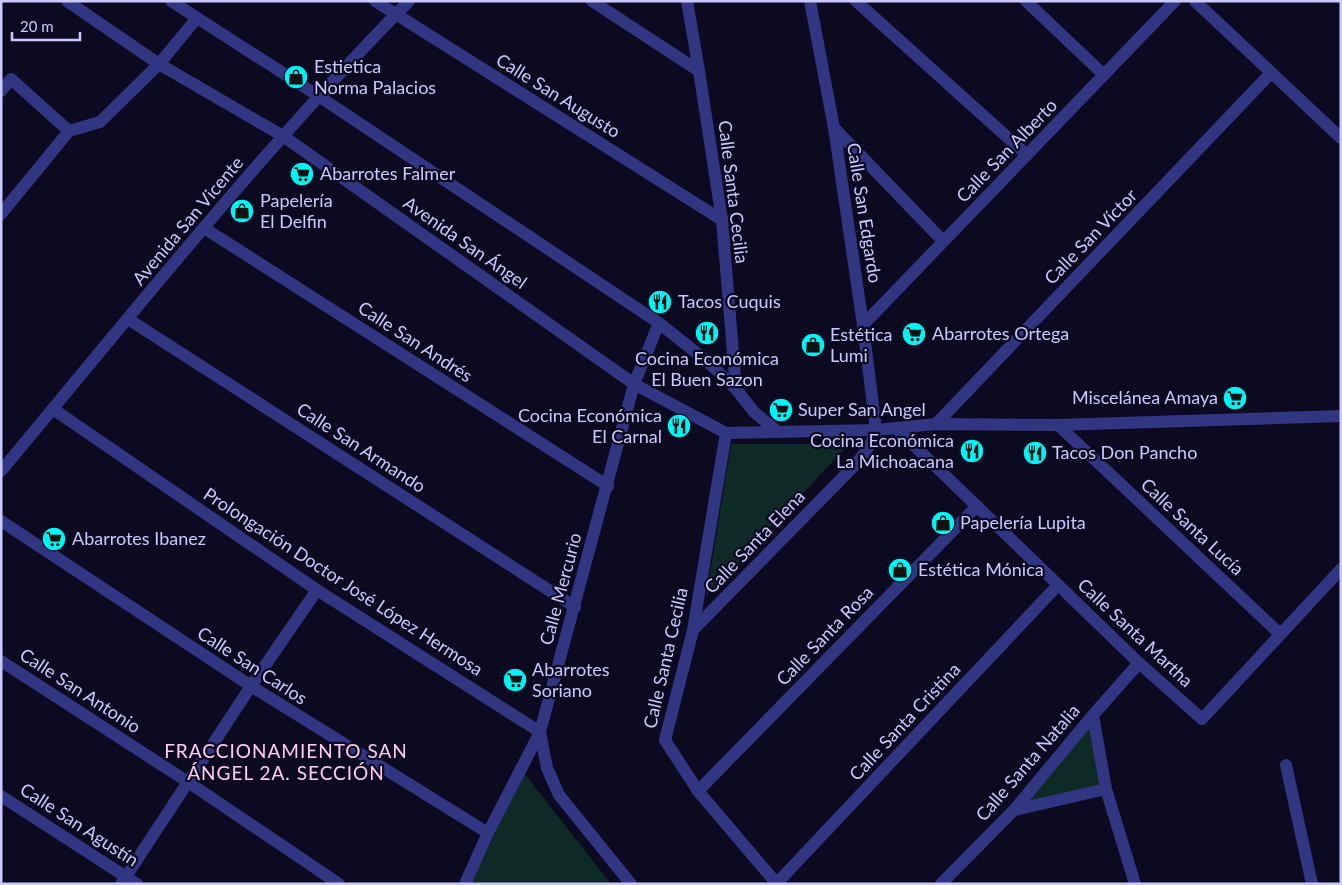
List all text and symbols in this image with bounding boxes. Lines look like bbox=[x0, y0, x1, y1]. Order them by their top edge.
scale bar bbox=[12, 10, 80, 42]
text: 20 m bbox=[20, 17, 54, 35]
street label: Calle San Augusto bbox=[492, 48, 625, 142]
place label: Estietica Norma Palacios bbox=[314, 55, 436, 98]
shop icon: Estietica Norma Palacios bbox=[283, 64, 309, 90]
street label: Calle San Alberto bbox=[951, 94, 1061, 207]
street label: Calle Santa Cecilia bbox=[714, 119, 754, 265]
street label: Calle San Edgardo bbox=[843, 141, 887, 285]
street label: Avenida San Vicente bbox=[127, 152, 247, 289]
supermarket icon: Abarrotes Falmer bbox=[289, 161, 315, 187]
place label: Abarrotes Falmer bbox=[320, 162, 456, 184]
street label: Calle San Víctor bbox=[1039, 184, 1142, 289]
place label: Papelería El Delfin bbox=[260, 189, 333, 232]
street label: Avenida San Ángel bbox=[400, 191, 532, 293]
shop icon: Papelería El Delfin bbox=[229, 198, 255, 224]
restaurant icon: Tacos Cuquis bbox=[647, 289, 673, 315]
place label: Tacos Cuquis bbox=[678, 290, 781, 312]
street label: Calle San Andrés bbox=[354, 296, 477, 386]
restaurant icon: Cocina Económica El Buen Sazon bbox=[694, 320, 720, 346]
supermarket icon: Abarrotes Ortega bbox=[901, 321, 927, 347]
place label: Abarrotes Ortega bbox=[932, 322, 1069, 344]
place label: Estética Lumi bbox=[830, 323, 893, 366]
shop icon: Estética Lumi bbox=[800, 332, 826, 358]
place label: Cocina Económica El Buen Sazon bbox=[635, 347, 779, 390]
supermarket icon: Miscelánea Amaya bbox=[1222, 385, 1248, 411]
place label: Miscelánea Amaya bbox=[1072, 386, 1218, 408]
street label: Calle San Armando bbox=[293, 397, 430, 497]
supermarket icon: Super San Angel bbox=[768, 397, 794, 423]
place label: Super San Angel bbox=[798, 398, 926, 420]
place label: Cocina Económica El Carnal bbox=[518, 404, 662, 447]
restaurant icon: Cocina Económica El Carnal bbox=[666, 413, 692, 439]
place label: Cocina Económica La Michoacana bbox=[810, 429, 954, 472]
restaurant icon: Cocina Económica La Michoacana bbox=[959, 438, 985, 464]
restaurant icon: Tacos Don Pancho bbox=[1022, 440, 1048, 466]
place label: Tacos Don Pancho bbox=[1052, 441, 1197, 463]
street label: Calle Santa Lucía bbox=[1137, 473, 1249, 580]
street label: Prolongación Doctor José López Hermosa bbox=[200, 482, 487, 680]
street label: Calle Santa Elena bbox=[699, 485, 809, 598]
shop icon: Papelería Lupita bbox=[930, 510, 956, 536]
place label: Papelería Lupita bbox=[960, 511, 1086, 533]
supermarket icon: Abarrotes Ibanez bbox=[41, 526, 67, 552]
place label: Abarrotes Ibanez bbox=[72, 527, 206, 549]
street label: Calle Mercurio bbox=[534, 530, 586, 647]
shop icon: Estética Mónica bbox=[887, 557, 913, 583]
place label: Estética Mónica bbox=[918, 558, 1044, 580]
street label: Calle Santa Martha bbox=[1074, 573, 1198, 691]
street label: Calle Santa Rosa bbox=[771, 581, 877, 690]
street label: Calle Santa Cecilia bbox=[638, 585, 692, 730]
street label: Calle San Carlos bbox=[193, 621, 312, 709]
street label: Calle San Antonio bbox=[16, 643, 145, 737]
place label: Abarrotes Soriano bbox=[532, 658, 610, 701]
street label: Calle Santa Cristina bbox=[844, 658, 964, 785]
supermarket icon: Abarrotes Soriano bbox=[502, 667, 528, 693]
street label: Calle Santa Natalia bbox=[971, 700, 1084, 825]
district label: FRACCIONAMIENTO SAN ÁNGEL 2A. SECCIÓN bbox=[164, 739, 408, 784]
street label: Calle San Agustín bbox=[16, 778, 143, 871]

